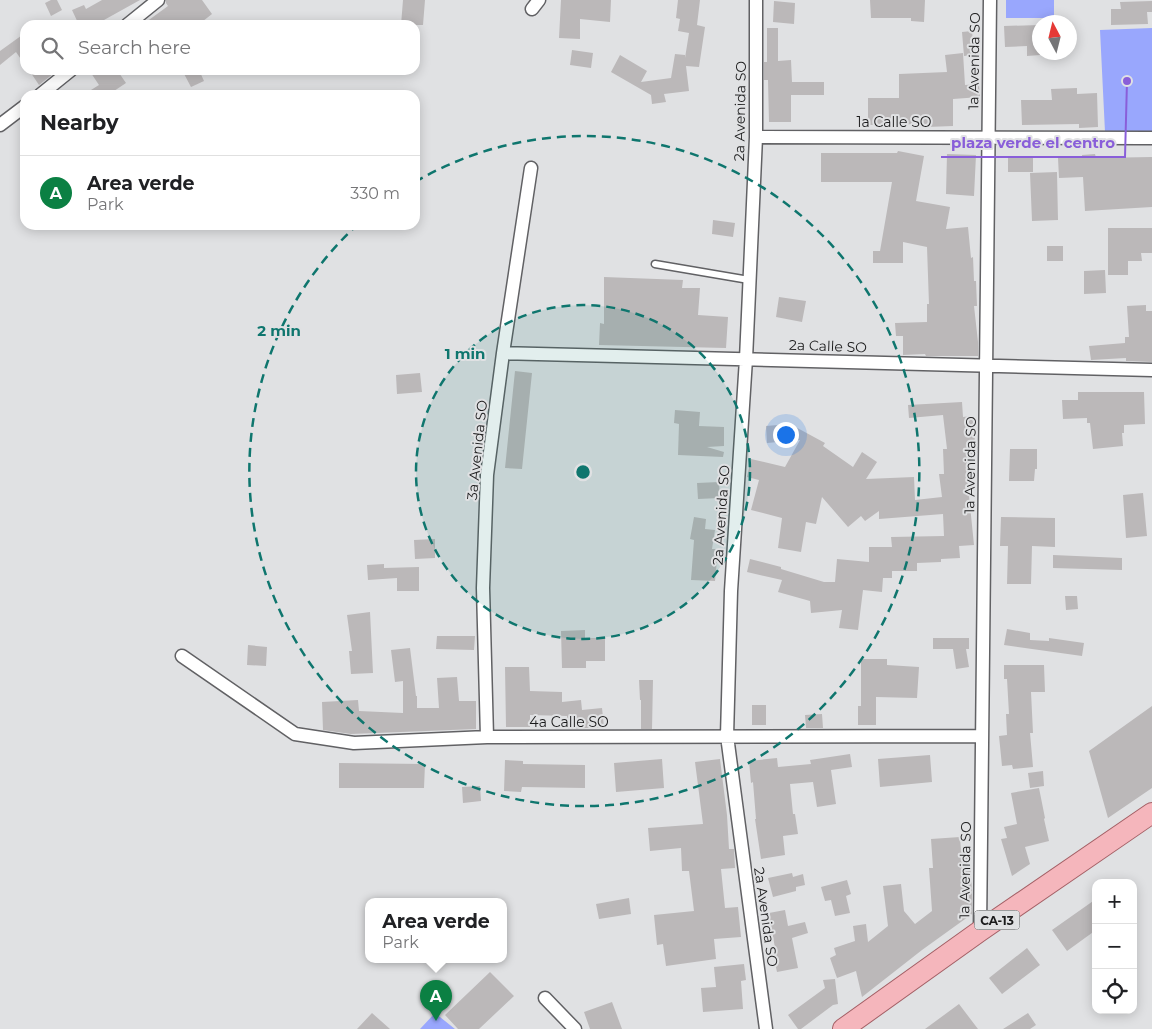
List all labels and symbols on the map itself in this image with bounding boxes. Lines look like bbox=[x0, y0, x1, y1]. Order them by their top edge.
street label: 1a Avenida SO bbox=[964, 12, 984, 110]
north arrow bbox=[1032, 15, 1077, 60]
street label: 2a Avenida SO bbox=[730, 60, 750, 161]
street label: 1a Calle SO bbox=[856, 113, 932, 131]
callout: plaza verde el centro bbox=[941, 127, 1125, 157]
text: plaza verde el centro bbox=[951, 133, 1115, 152]
text: 2 min bbox=[257, 321, 301, 340]
street label: 2a Calle SO bbox=[789, 336, 868, 356]
text: 1 min bbox=[445, 344, 485, 363]
street label: 3a Avenida SO bbox=[463, 399, 491, 501]
street label: 1a Avenida SO bbox=[960, 416, 980, 514]
your location bbox=[773, 422, 799, 448]
centre of rings bbox=[574, 463, 592, 481]
street label: 2a Avenida SO bbox=[709, 464, 733, 566]
street label: 4a Calle SO bbox=[529, 713, 609, 731]
street label: 1a Avenida SO bbox=[955, 821, 975, 919]
street label: 2a Avenida SO bbox=[750, 866, 782, 968]
road number: CA-13 bbox=[974, 910, 1020, 930]
pin: A bbox=[420, 980, 452, 1021]

